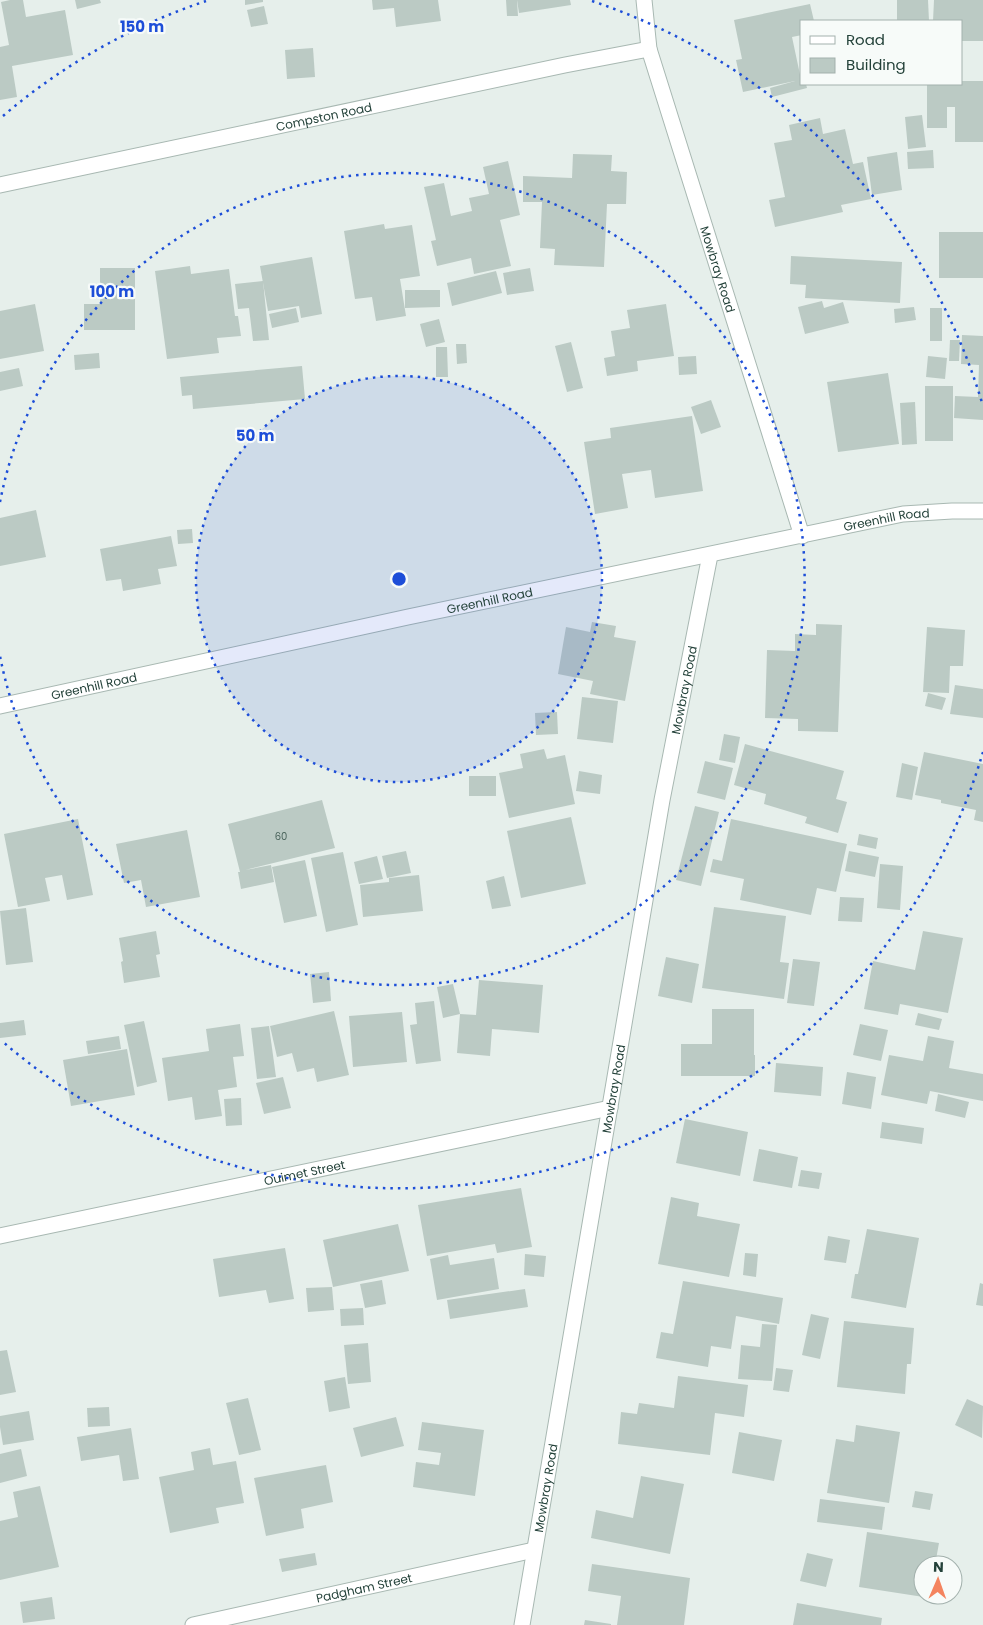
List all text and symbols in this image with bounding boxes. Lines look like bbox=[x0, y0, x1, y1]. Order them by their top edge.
text: 150 m bbox=[120, 16, 164, 37]
legend bbox=[800, 20, 963, 85]
text: Road bbox=[846, 29, 885, 50]
text: Building bbox=[846, 54, 906, 75]
street label: Compston Road bbox=[274, 98, 373, 135]
street label: Mowbray Road bbox=[697, 224, 740, 315]
text: 100 m bbox=[90, 281, 134, 302]
text: 50 m bbox=[236, 425, 274, 446]
street label: Greenhill Road bbox=[842, 504, 930, 535]
centre of rings bbox=[390, 570, 408, 588]
street label: Greenhill Road bbox=[445, 583, 534, 617]
street label: Mowbray Road bbox=[667, 644, 701, 736]
street label: Greenhill Road bbox=[49, 668, 138, 703]
house number: 60 bbox=[275, 829, 287, 844]
street label: Mowbray Road bbox=[597, 1043, 629, 1134]
street label: Ouimet Street bbox=[262, 1155, 347, 1189]
street label: Mowbray Road bbox=[529, 1442, 561, 1534]
north arrow bbox=[913, 1555, 963, 1605]
text: N bbox=[933, 1557, 944, 1577]
street label: Padgham Street bbox=[314, 1569, 414, 1606]

